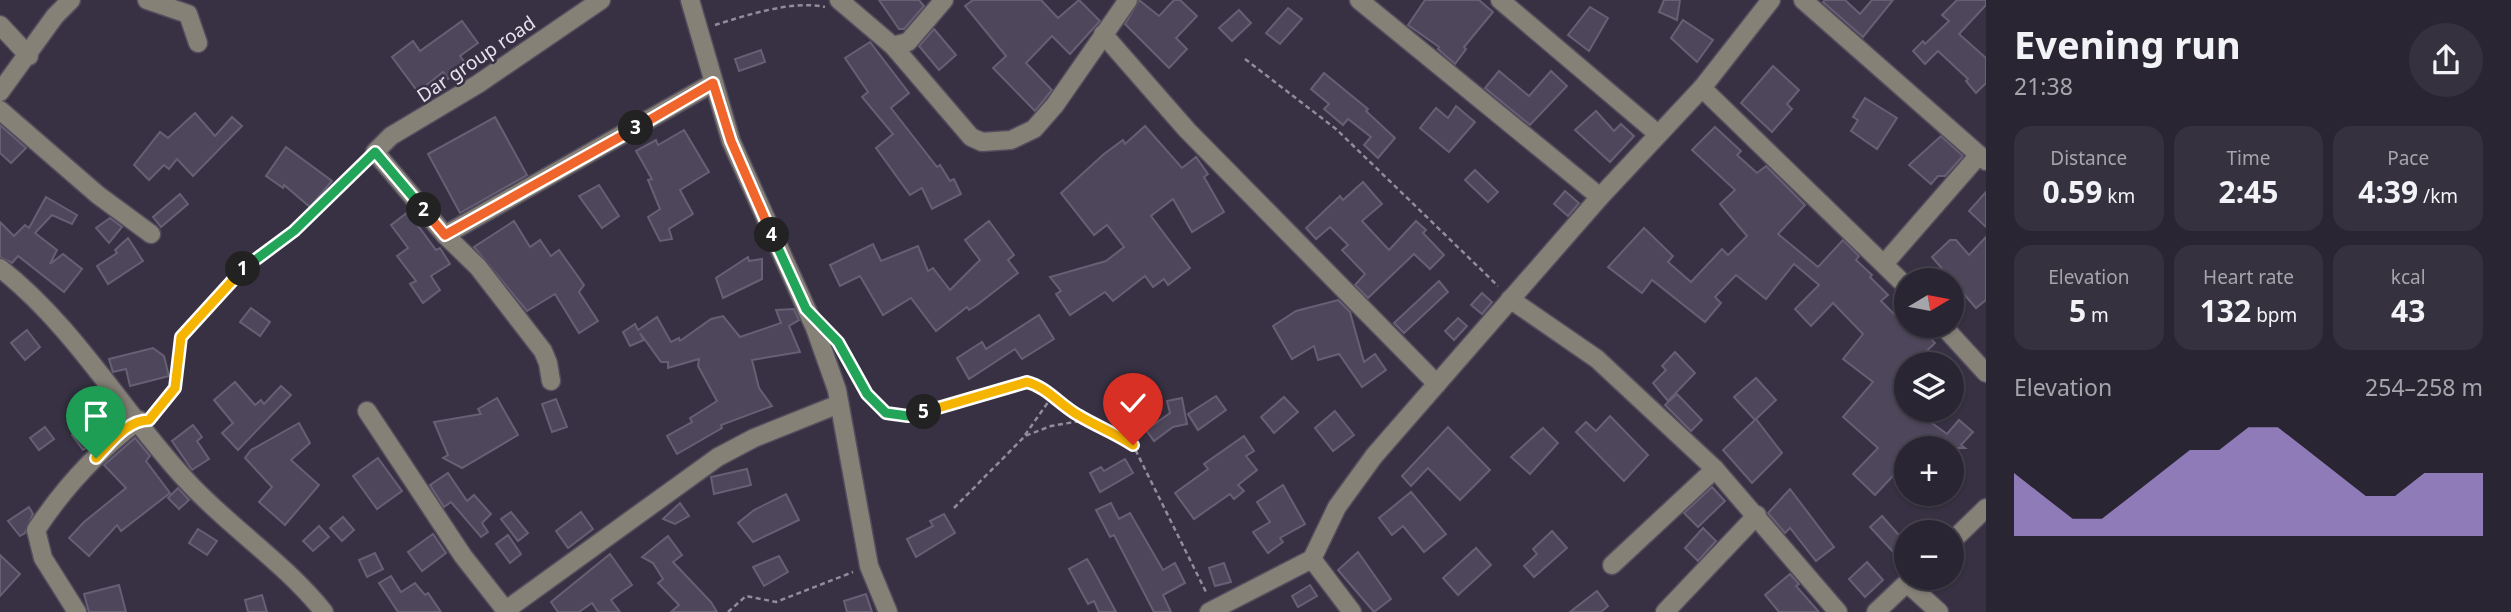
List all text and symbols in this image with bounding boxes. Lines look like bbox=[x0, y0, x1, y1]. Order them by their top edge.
street label: Dar group road bbox=[412, 10, 540, 108]
text: Evening run bbox=[2014, 18, 2241, 70]
button: share bbox=[2409, 23, 2483, 97]
text: 21:38 bbox=[2014, 70, 2073, 102]
pin: 3 bbox=[618, 110, 654, 146]
text: 3 bbox=[630, 114, 641, 140]
text: Distance bbox=[2050, 145, 2127, 171]
text: Time bbox=[2227, 145, 2270, 171]
text: Pace bbox=[2387, 145, 2429, 171]
text: 0.59 bbox=[2042, 171, 2102, 212]
text: 2:45 bbox=[2219, 171, 2278, 212]
text: 4:39 bbox=[2358, 171, 2418, 212]
text: km bbox=[2102, 183, 2135, 209]
text: /km bbox=[2418, 183, 2458, 209]
pin: 2 bbox=[406, 192, 442, 228]
text: 2 bbox=[418, 196, 429, 222]
pin: 4 bbox=[754, 218, 790, 252]
text: 4 bbox=[766, 221, 777, 247]
pin: 1 bbox=[226, 252, 260, 286]
text: 1 bbox=[237, 255, 248, 281]
text: Elevation bbox=[2048, 264, 2129, 290]
text: Heart rate bbox=[2203, 264, 2294, 290]
text: kcal bbox=[2391, 264, 2426, 290]
north arrow bbox=[1894, 268, 1964, 338]
map controls bbox=[1894, 268, 1964, 590]
text: 5 bbox=[2069, 290, 2086, 331]
text: 132 bbox=[2200, 290, 2251, 331]
text: 43 bbox=[2391, 290, 2425, 331]
text: m bbox=[2086, 302, 2109, 328]
text: bpm bbox=[2251, 302, 2297, 328]
button: layers bbox=[1894, 352, 1964, 422]
text: Elevation bbox=[2014, 371, 2112, 403]
text: 254–258 m bbox=[2365, 371, 2483, 403]
pin bbox=[1103, 373, 1163, 445]
icon: check bbox=[1114, 384, 1152, 422]
pin bbox=[66, 386, 126, 458]
pin: 5 bbox=[906, 394, 942, 430]
icon: arrive bbox=[77, 397, 115, 435]
text: 5 bbox=[918, 398, 929, 424]
button: + bbox=[1894, 436, 1964, 506]
button: − bbox=[1894, 520, 1964, 590]

